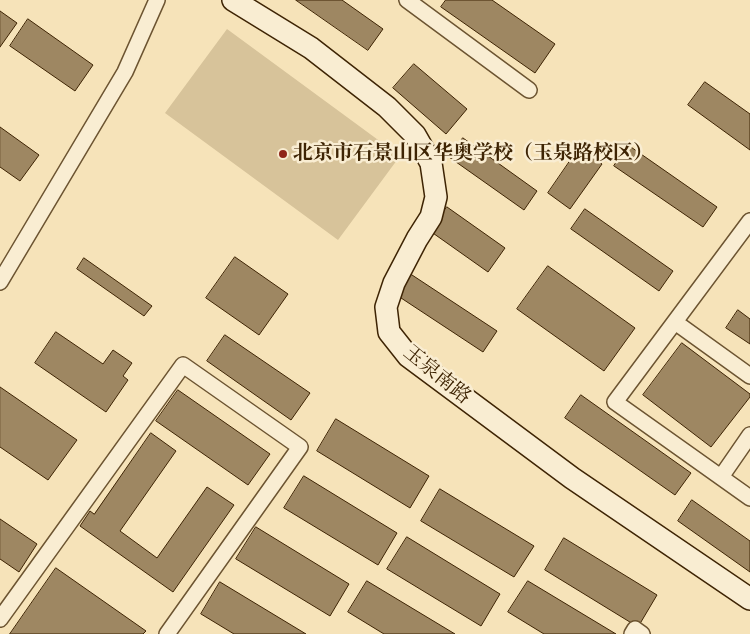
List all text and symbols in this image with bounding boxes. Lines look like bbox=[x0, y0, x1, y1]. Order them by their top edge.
place label: 北京市石景山区华奥学校（玉泉路校区） bbox=[293, 142, 653, 166]
marker: 北京市石景山区华奥学校（玉泉路校区） bbox=[277, 148, 289, 160]
street label: 玉泉南路 bbox=[398, 341, 476, 409]

